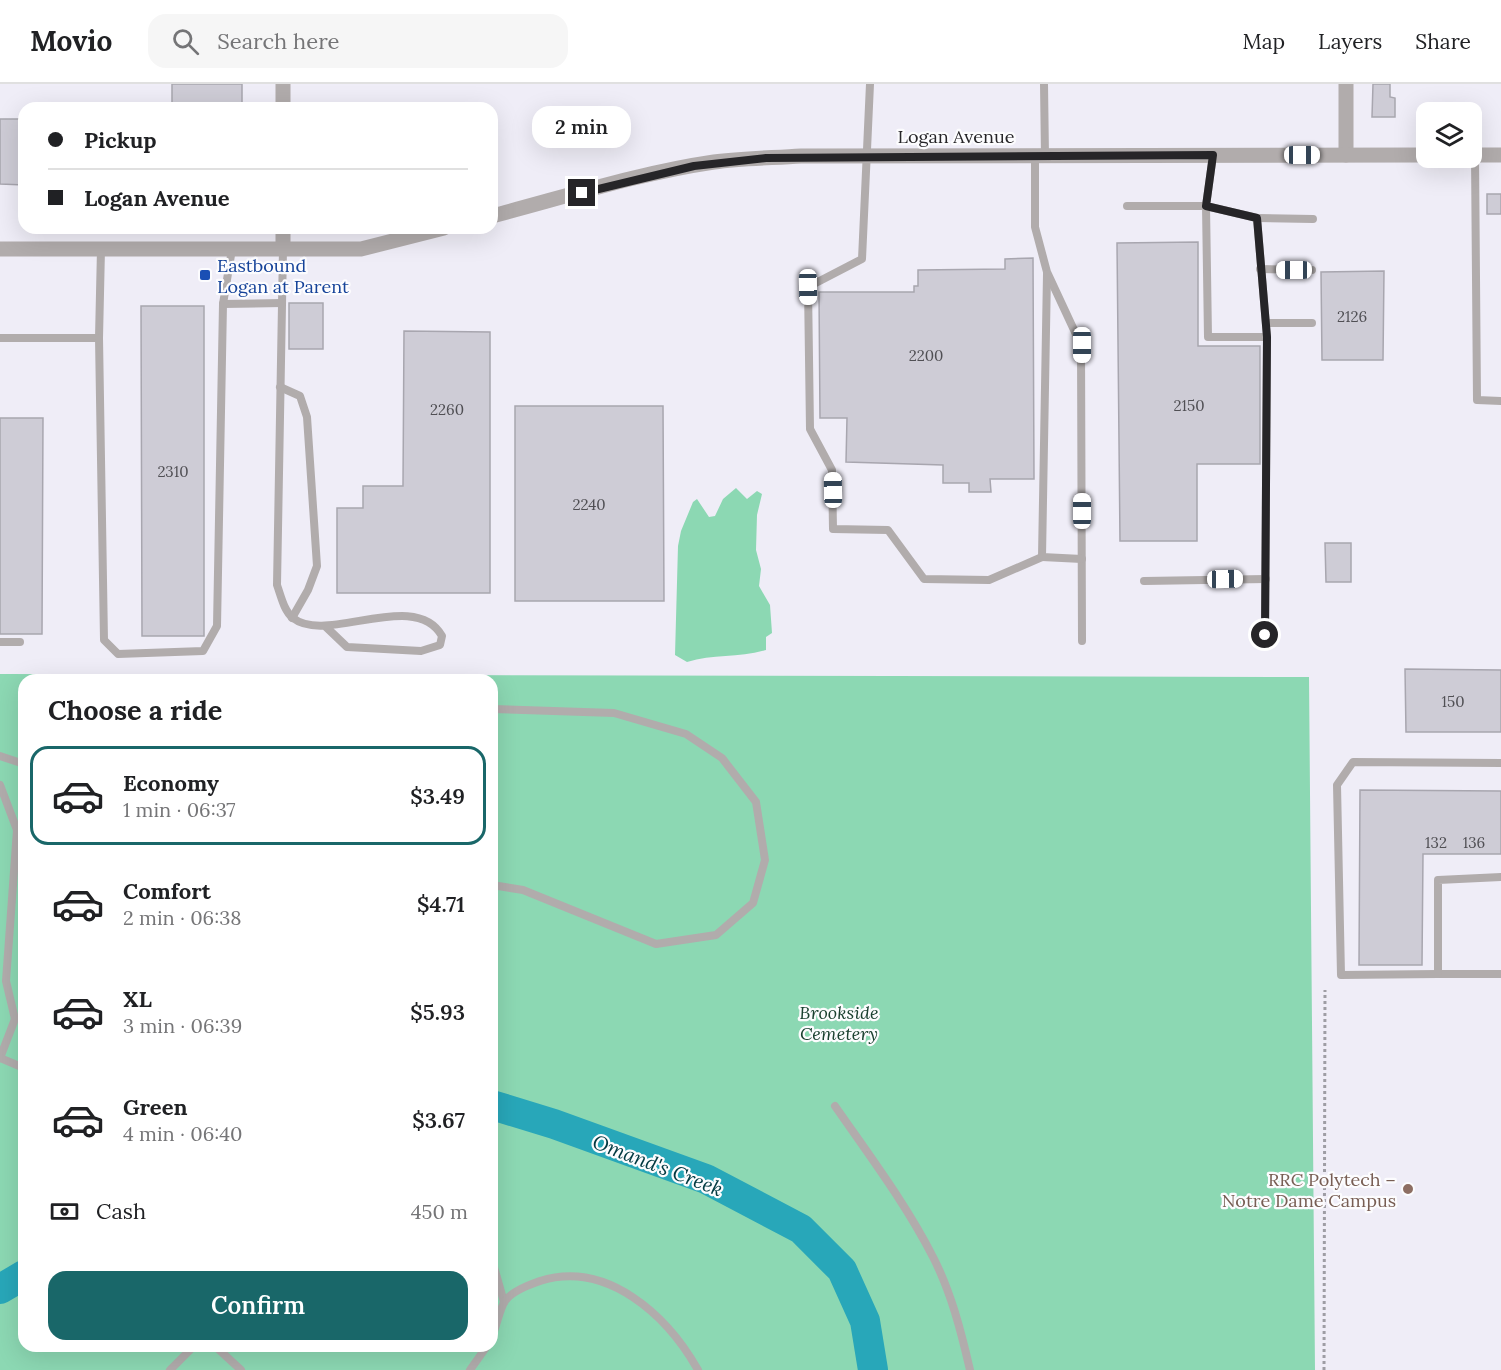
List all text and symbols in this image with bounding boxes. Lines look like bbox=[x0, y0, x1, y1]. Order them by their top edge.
search box bbox=[148, 14, 568, 68]
text: Movio bbox=[30, 23, 112, 59]
icon: search bbox=[169, 25, 202, 58]
text: Search here bbox=[217, 27, 339, 55]
text: Map bbox=[1242, 28, 1285, 55]
text: Layers bbox=[1318, 28, 1382, 55]
text: Share bbox=[1415, 28, 1471, 55]
map controls bbox=[1416, 102, 1482, 168]
button: layers bbox=[1416, 102, 1482, 168]
callout: 2 min bbox=[532, 106, 632, 148]
text: 2 min bbox=[555, 114, 608, 139]
street label: Logan Avenue bbox=[898, 125, 1015, 148]
text: Pickup bbox=[84, 126, 157, 154]
car bbox=[1284, 146, 1320, 164]
route end bbox=[568, 179, 595, 206]
text: Logan Avenue bbox=[84, 184, 230, 212]
place label: Eastbound Logan at Parent bbox=[217, 254, 349, 298]
car bbox=[1276, 261, 1312, 279]
marker: Eastbound Logan at Parent bbox=[198, 268, 212, 282]
car bbox=[799, 269, 817, 305]
house number: 2126 bbox=[1337, 307, 1367, 326]
car bbox=[1073, 327, 1091, 363]
house number: 2200 bbox=[909, 346, 943, 365]
house number: 2150 bbox=[1173, 396, 1205, 415]
house number: 2260 bbox=[430, 400, 464, 419]
house number: 2310 bbox=[158, 462, 188, 481]
car bbox=[824, 472, 842, 508]
car bbox=[1073, 493, 1091, 529]
house number: 2240 bbox=[572, 495, 606, 514]
car bbox=[1207, 570, 1243, 588]
route start bbox=[1251, 621, 1278, 648]
house number: 150 bbox=[1442, 692, 1464, 711]
text: Choose a ride bbox=[48, 693, 222, 727]
icon: car bbox=[51, 769, 105, 823]
text: Economy bbox=[123, 769, 219, 797]
text: $3.49 bbox=[410, 782, 465, 810]
text: 1 min · 06:37 bbox=[123, 797, 236, 822]
house number: 132 bbox=[1425, 833, 1447, 852]
house number: 136 bbox=[1463, 833, 1485, 852]
icon: car bbox=[51, 877, 105, 931]
text: Comfort bbox=[123, 877, 211, 905]
text: $4.71 bbox=[417, 890, 465, 918]
text: 2 min · 06:38 bbox=[123, 905, 242, 930]
icon: car bbox=[51, 985, 105, 1039]
text: XL bbox=[123, 985, 152, 1013]
text: $5.93 bbox=[410, 998, 465, 1026]
park label: Brookside Cemetery bbox=[799, 1001, 879, 1045]
text: 3 min · 06:39 bbox=[123, 1013, 242, 1038]
icon: car bbox=[51, 1093, 105, 1147]
text: Green bbox=[123, 1093, 188, 1121]
text: $3.67 bbox=[412, 1106, 465, 1134]
text: 4 min · 06:40 bbox=[123, 1121, 243, 1146]
water label: Omand's Creek bbox=[589, 1129, 727, 1201]
place label: RRC Polytech – Notre Dame Campus bbox=[1222, 1168, 1396, 1212]
marker: RRC Polytech – Notre Dame Campus bbox=[1401, 1182, 1415, 1196]
icon: cash bbox=[48, 1195, 81, 1228]
text: Cash bbox=[96, 1197, 146, 1225]
text: 450 m bbox=[411, 1199, 468, 1224]
button: Confirm bbox=[48, 1271, 468, 1340]

